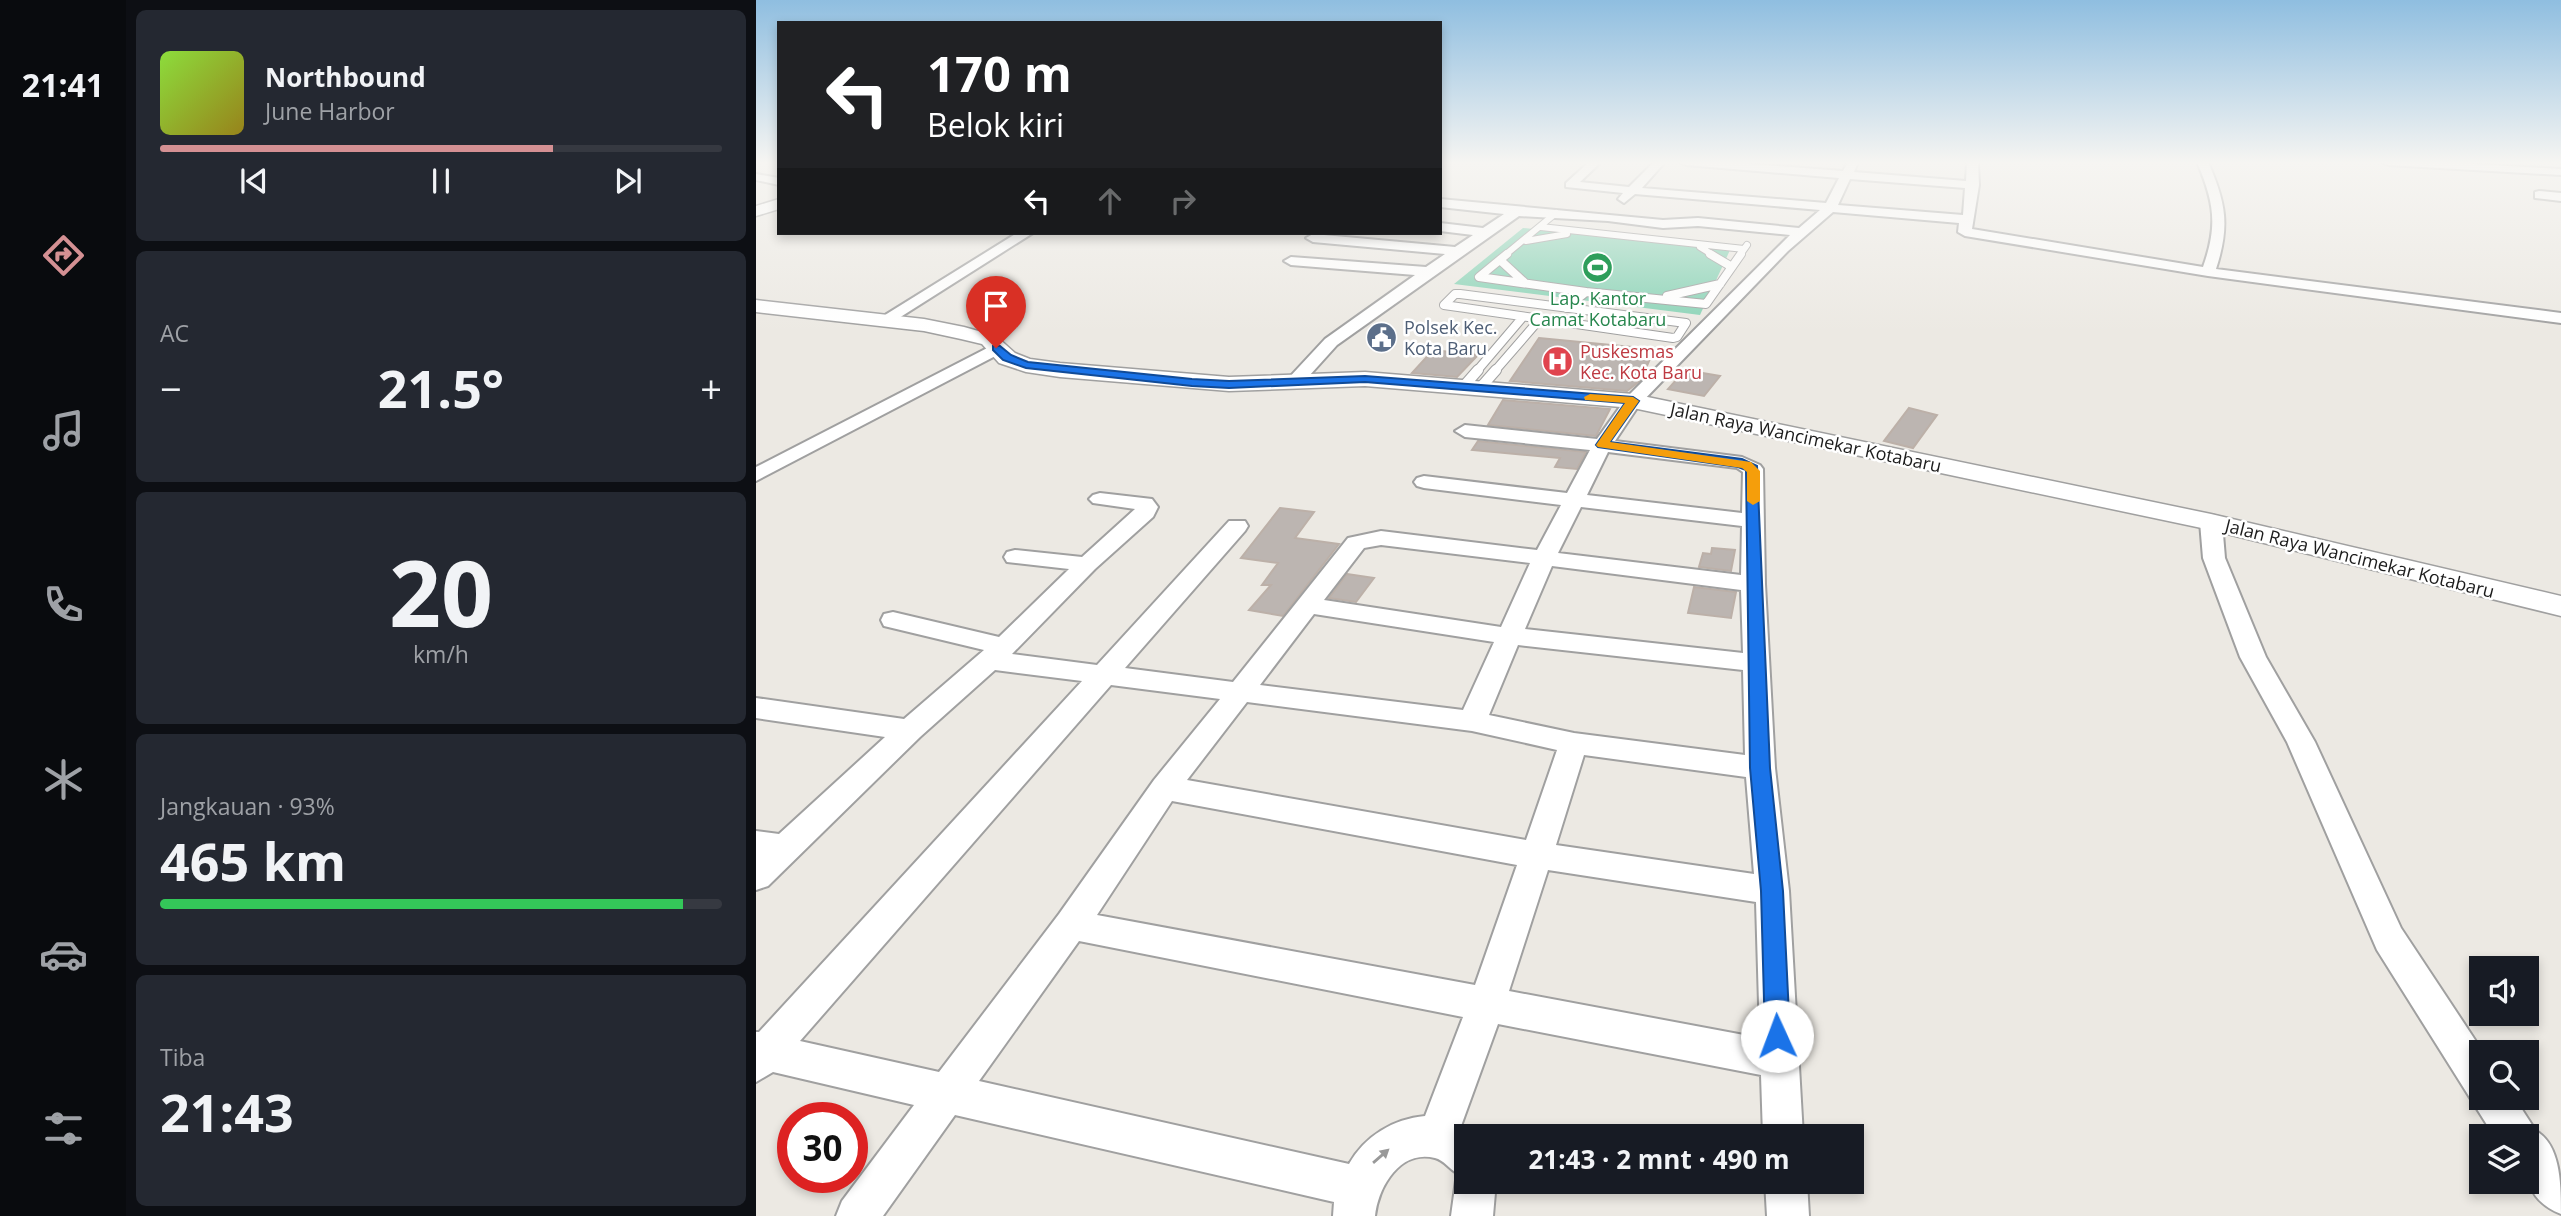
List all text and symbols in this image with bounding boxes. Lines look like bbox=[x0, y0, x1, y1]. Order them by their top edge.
text: 170 m bbox=[927, 40, 1072, 106]
icon: left bbox=[812, 49, 903, 140]
text: Northbound bbox=[265, 59, 426, 95]
text: 21:41 bbox=[22, 63, 104, 106]
text: June Harbor bbox=[265, 95, 395, 127]
text: Belok kiri bbox=[927, 103, 1064, 146]
icon: previous bbox=[235, 162, 273, 200]
icon: pause bbox=[422, 162, 460, 200]
icon: next bbox=[609, 162, 647, 200]
icon: left bbox=[1018, 182, 1056, 220]
icon: ahead bbox=[1091, 182, 1129, 220]
icon: right bbox=[1164, 182, 1202, 220]
icon: directions bbox=[39, 231, 88, 280]
sports icon: Lap. Kantor Camat Kotabaru bbox=[1581, 250, 1615, 284]
pin bbox=[966, 276, 1026, 348]
place label: Lap. Kantor Camat Kotabaru bbox=[1530, 286, 1666, 331]
icon: arrive bbox=[977, 287, 1015, 325]
place label: Polsek Kec. Kota Baru bbox=[1404, 315, 1498, 360]
text: AC bbox=[160, 317, 189, 349]
public building icon: Polsek Kec. Kota Baru bbox=[1364, 320, 1398, 354]
place label: Puskesmas Kec. Kota Baru bbox=[1580, 339, 1702, 384]
hospital icon: Puskesmas Kec. Kota Baru bbox=[1540, 344, 1574, 378]
text: 21.5° bbox=[378, 352, 504, 423]
text: − bbox=[160, 362, 182, 414]
text: + bbox=[700, 362, 722, 414]
street label: Jalan Raya Wancimekar Kotabaru bbox=[1666, 396, 1944, 477]
icon: music bbox=[39, 406, 88, 455]
street label: Jalan Raya Wancimekar Kotabaru bbox=[2221, 512, 2497, 603]
text: 20 bbox=[389, 530, 493, 654]
icon: phone bbox=[39, 580, 88, 629]
text: km/h bbox=[413, 638, 469, 670]
icon: climate bbox=[39, 755, 88, 804]
text: Jangkauan · 93% bbox=[160, 790, 335, 822]
text: 465 km bbox=[160, 825, 346, 896]
icon: car bbox=[39, 930, 88, 979]
map controls bbox=[2469, 956, 2539, 1194]
button: sound bbox=[2469, 956, 2539, 1026]
position arrow bbox=[1740, 999, 1814, 1073]
button: search bbox=[2469, 1040, 2539, 1110]
text: Tiba bbox=[160, 1041, 205, 1073]
text: 21:43 bbox=[160, 1076, 294, 1147]
speed limit sign: 30 bbox=[777, 1102, 868, 1193]
icon: filters bbox=[39, 1104, 88, 1153]
button: layers bbox=[2469, 1124, 2539, 1194]
text: 21:43 · 2 mnt · 490 m bbox=[1528, 1141, 1790, 1177]
one-way arrow bbox=[1373, 1149, 1390, 1164]

